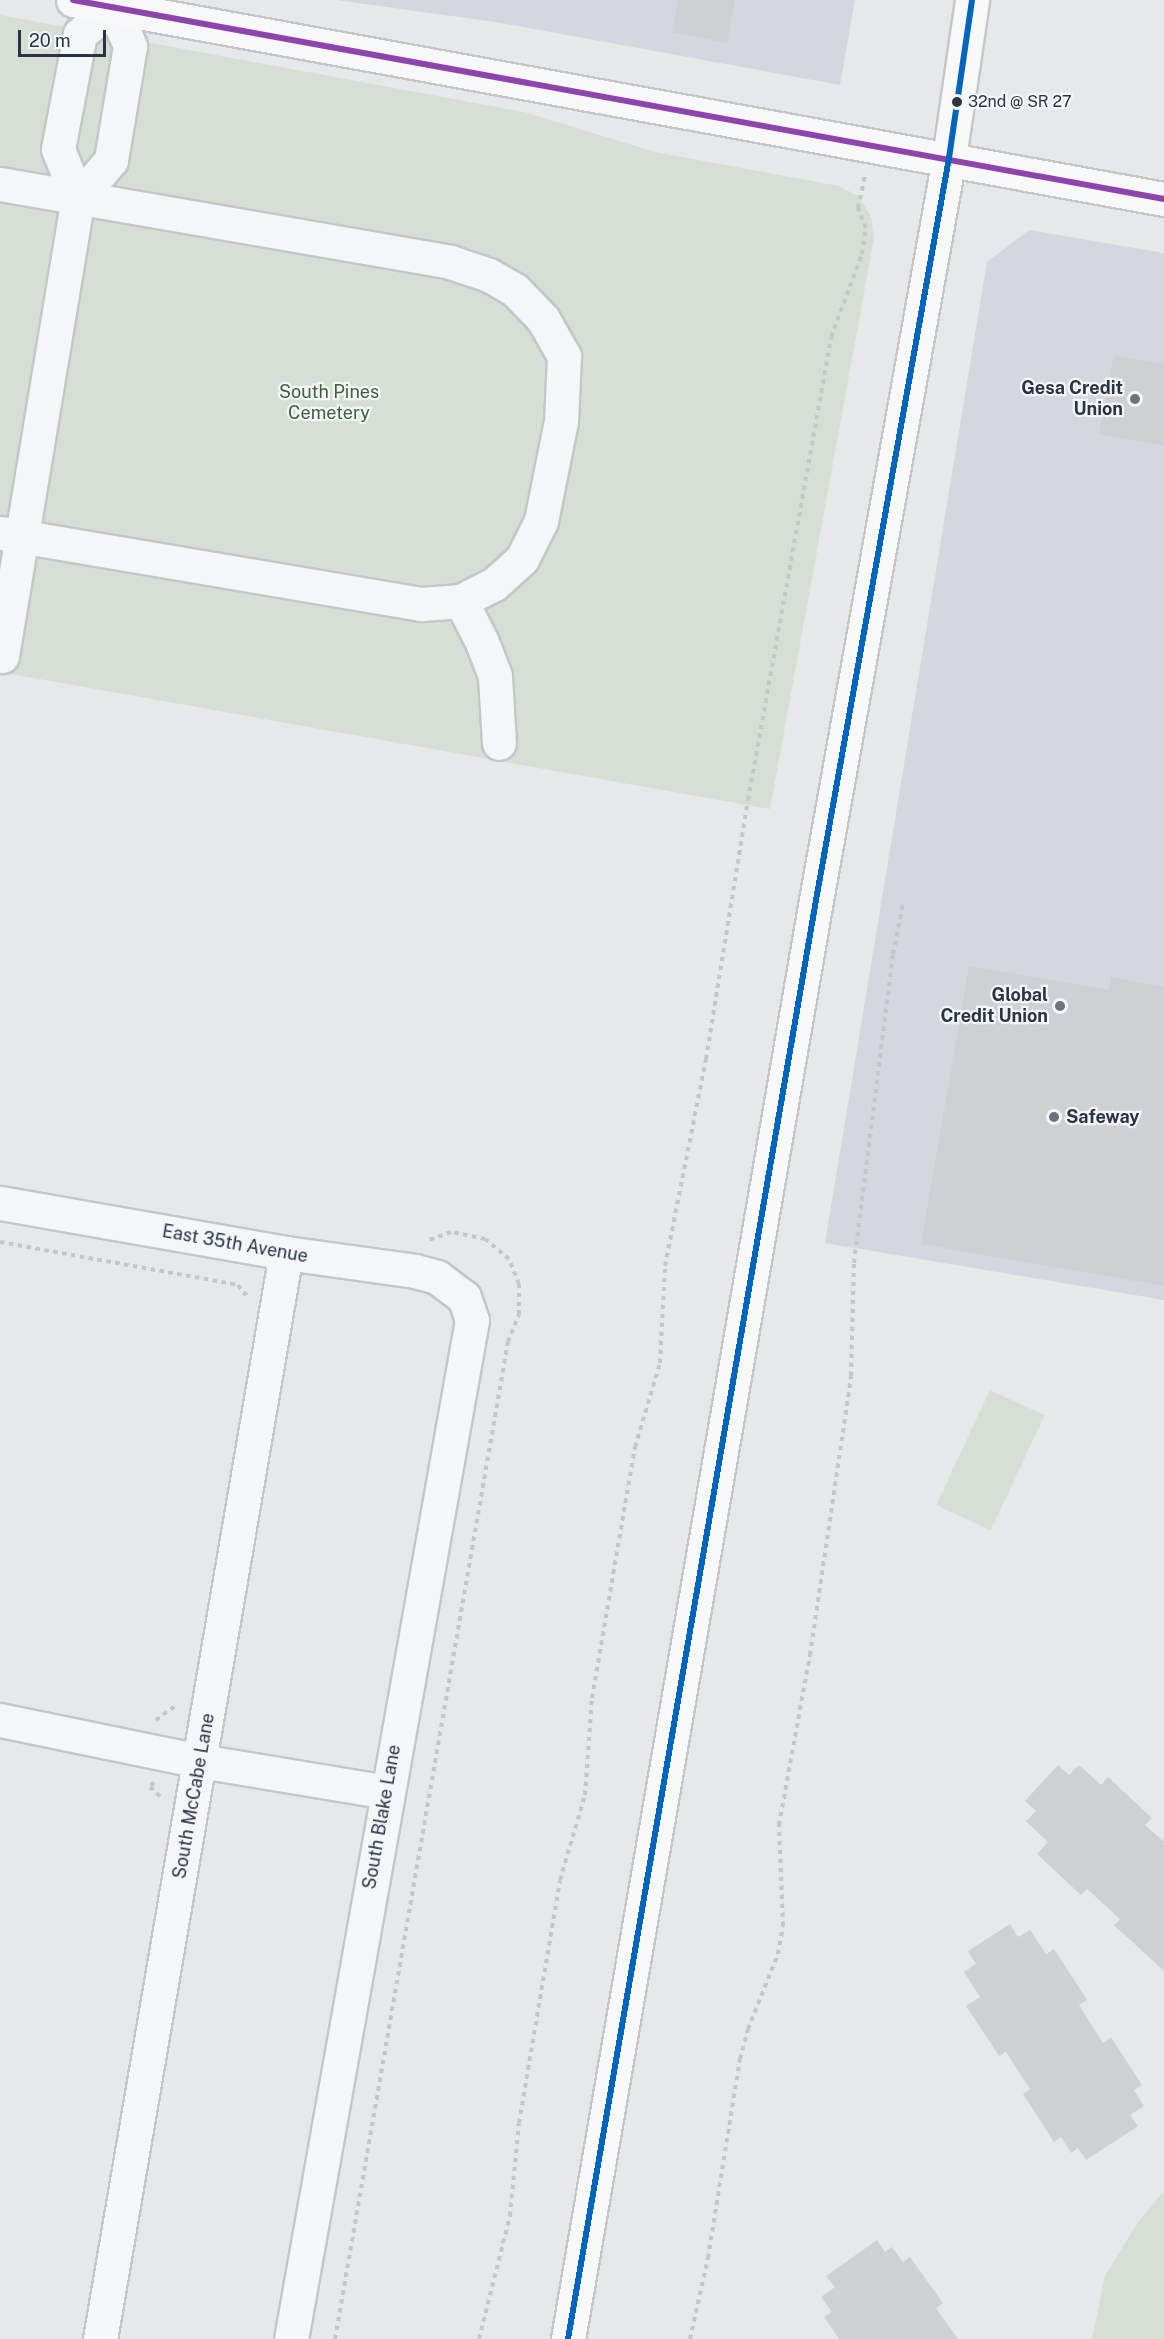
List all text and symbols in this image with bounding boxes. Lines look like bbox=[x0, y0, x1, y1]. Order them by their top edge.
scale bar bbox=[21, 18, 110, 56]
text: 20 m bbox=[29, 30, 71, 51]
place label: 32nd @ SR 27 bbox=[968, 92, 1072, 112]
marker: 32nd @ SR 27 bbox=[951, 96, 963, 108]
place label: Gesa Credit Union bbox=[1021, 378, 1123, 420]
park label: South Pines Cemetery bbox=[279, 382, 379, 424]
marker: Gesa Credit Union bbox=[1128, 392, 1142, 406]
place label: Global Credit Union bbox=[940, 985, 1048, 1028]
marker: Global Credit Union bbox=[1053, 999, 1067, 1013]
place label: Safeway bbox=[1066, 1106, 1139, 1128]
marker: Safeway bbox=[1047, 1110, 1061, 1124]
street label: East 35th Avenue bbox=[160, 1221, 310, 1267]
street label: South McCabe Lane bbox=[169, 1711, 219, 1881]
street label: South Blake Lane bbox=[359, 1743, 405, 1891]

